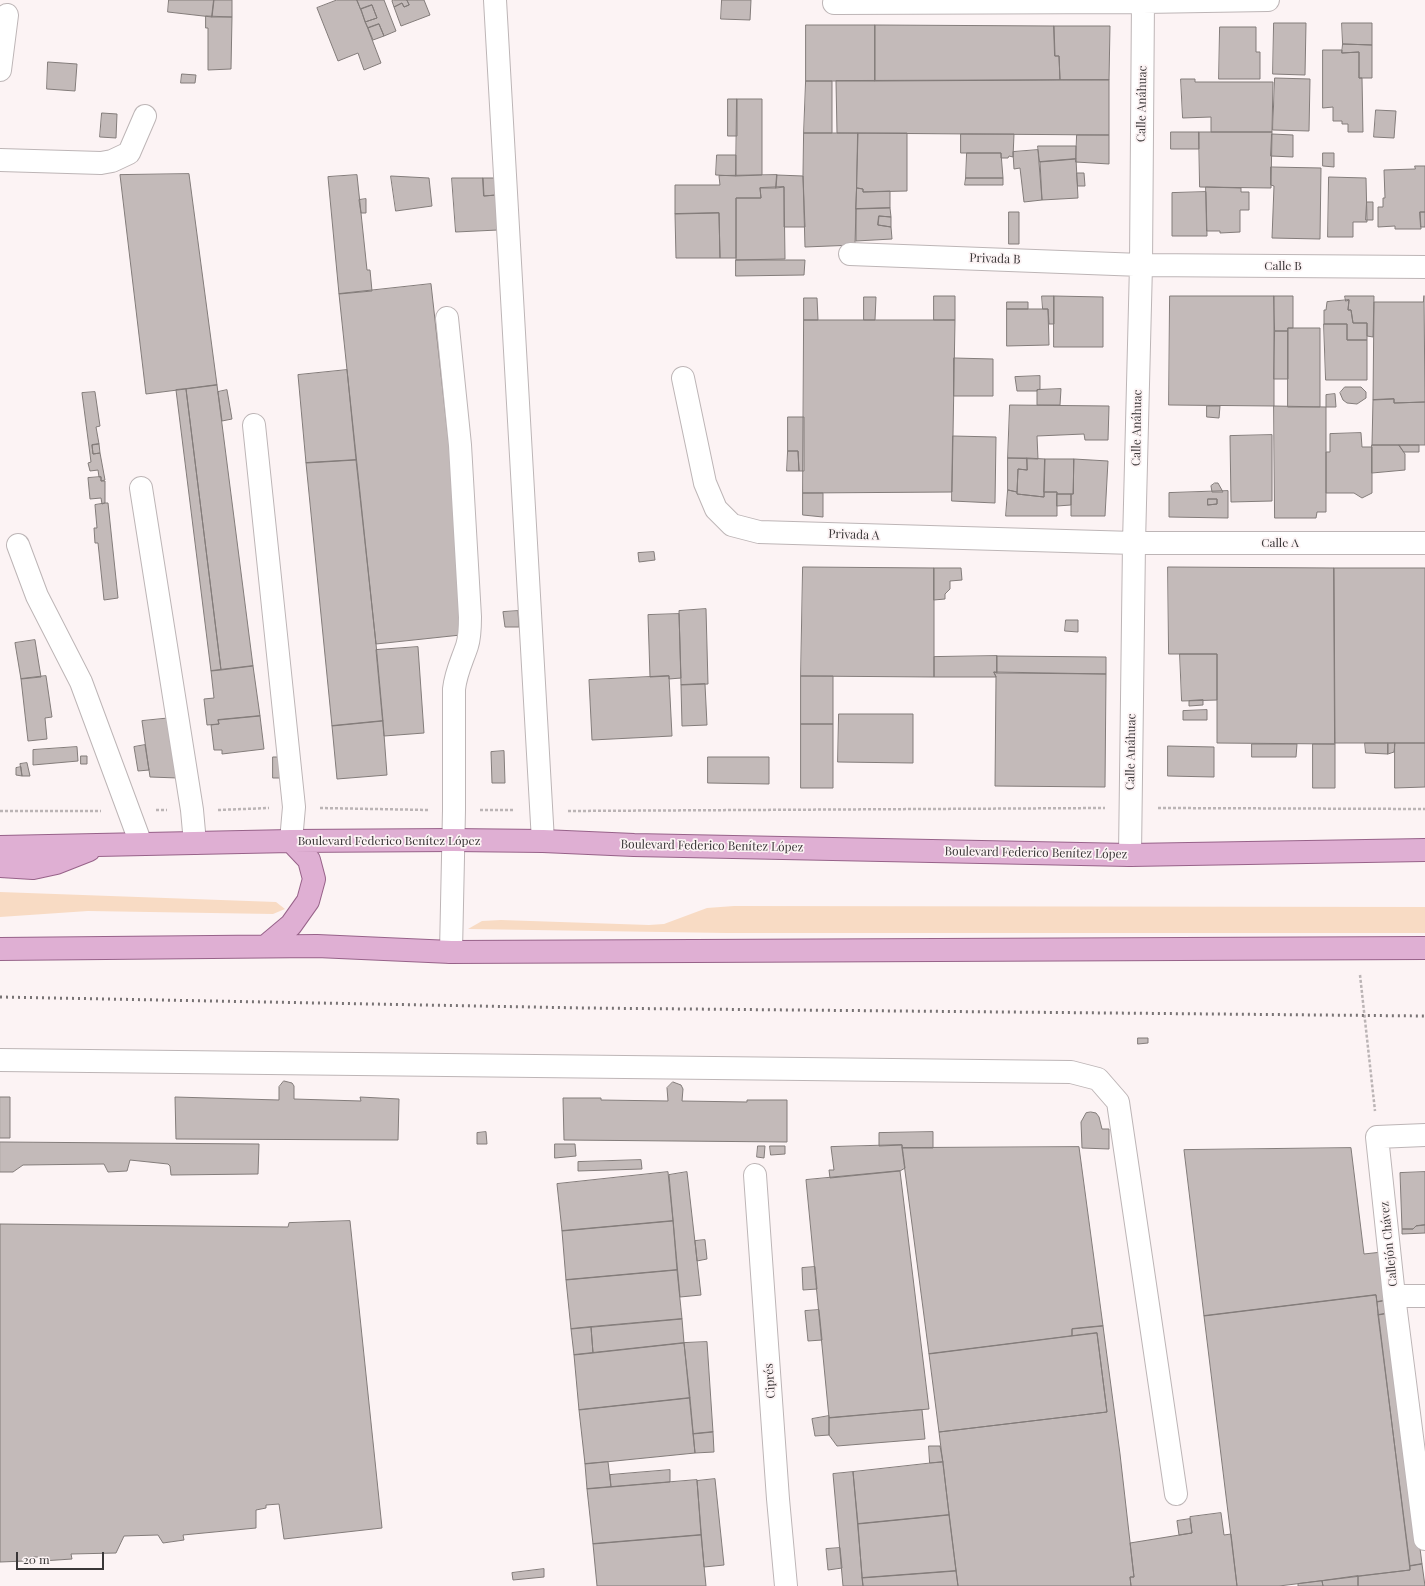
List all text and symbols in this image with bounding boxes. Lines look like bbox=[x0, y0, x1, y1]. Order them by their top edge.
street label: Calle Anáhuac bbox=[1134, 66, 1150, 142]
street label: Privada B bbox=[969, 251, 1021, 267]
street label: Calle B bbox=[1264, 259, 1302, 273]
street label: Calle Anáhuac bbox=[1129, 390, 1145, 466]
street label: Privada A bbox=[828, 527, 880, 543]
street label: Calle A bbox=[1261, 536, 1299, 550]
street label: Calle Anáhuac bbox=[1123, 714, 1139, 790]
street label: Boulevard Federico Benítez López bbox=[298, 834, 480, 848]
street label: Boulevard Federico Benítez López bbox=[621, 837, 803, 855]
street label: Boulevard Federico Benítez López bbox=[945, 844, 1127, 862]
street label: Callejón Chávez bbox=[1377, 1201, 1401, 1287]
street label: Ciprés bbox=[762, 1363, 778, 1399]
scale bar bbox=[18, 1544, 106, 1570]
text: 20 m bbox=[23, 1551, 50, 1567]

